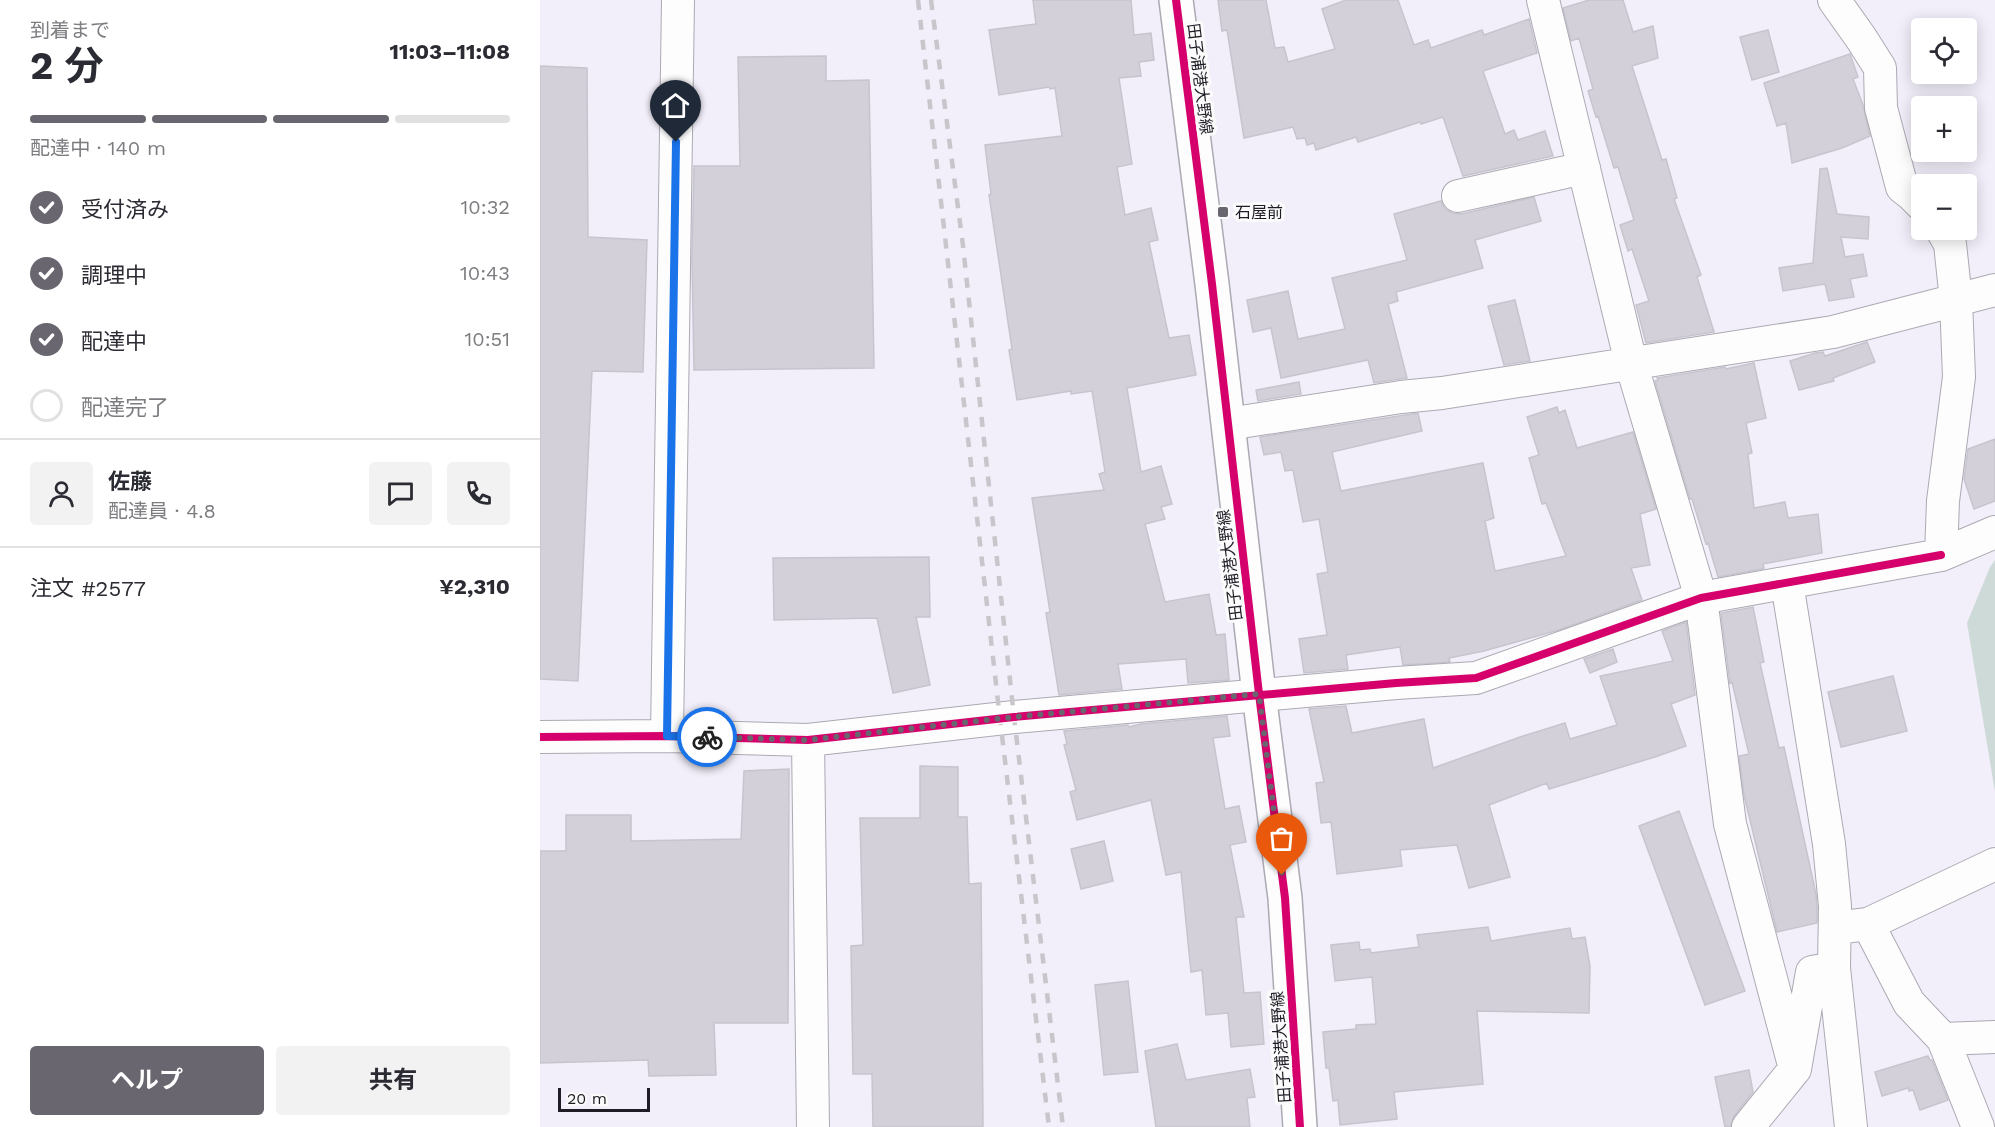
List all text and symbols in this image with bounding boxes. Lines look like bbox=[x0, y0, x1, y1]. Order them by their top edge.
text: 到着まで bbox=[30, 18, 110, 42]
map controls bbox=[1911, 18, 1977, 240]
button: locate bbox=[1911, 18, 1977, 84]
street label: 田子浦港大野線 bbox=[1184, 22, 1216, 136]
text: 11:03–11:08 bbox=[389, 39, 510, 64]
text: 2 分 bbox=[30, 43, 103, 88]
pin bbox=[650, 80, 701, 142]
icon: home bbox=[659, 89, 692, 122]
button: + bbox=[1911, 96, 1977, 162]
text: 配達中 · 140 m bbox=[30, 136, 166, 160]
button: − bbox=[1911, 174, 1977, 240]
icon: check bbox=[30, 191, 63, 224]
text: 10:32 bbox=[461, 195, 510, 219]
text: 受付済み bbox=[81, 197, 169, 222]
place label: 石屋前 bbox=[1235, 203, 1283, 222]
marker: 石屋前 bbox=[1216, 205, 1230, 219]
icon: check bbox=[30, 257, 63, 290]
text: 10:43 bbox=[460, 261, 510, 285]
text: 調理中 bbox=[81, 263, 147, 288]
icon: check bbox=[30, 323, 63, 356]
text: 10:51 bbox=[464, 327, 510, 351]
text: 配達中 bbox=[81, 329, 147, 354]
text: 配達完了 bbox=[81, 395, 169, 420]
button: person bbox=[30, 462, 93, 525]
button: chat bbox=[369, 462, 432, 525]
button: phone bbox=[447, 462, 510, 525]
text: 佐藤 bbox=[108, 469, 152, 494]
text: 配達員 · 4.8 bbox=[108, 499, 216, 523]
street label: 田子浦港大野線 bbox=[1214, 508, 1246, 622]
text: ¥2,310 bbox=[439, 574, 510, 599]
text: 注文 #2577 bbox=[30, 576, 146, 601]
courier bbox=[677, 707, 737, 767]
icon: bike bbox=[691, 721, 724, 754]
pin bbox=[1256, 813, 1307, 875]
icon: bag bbox=[1265, 822, 1298, 855]
street label: 田子浦港大野線 bbox=[1268, 990, 1294, 1104]
button: ヘルプ bbox=[30, 1046, 264, 1115]
button: 共有 bbox=[276, 1046, 510, 1115]
scale bar bbox=[558, 1085, 650, 1112]
text: 20 m bbox=[567, 1089, 607, 1108]

